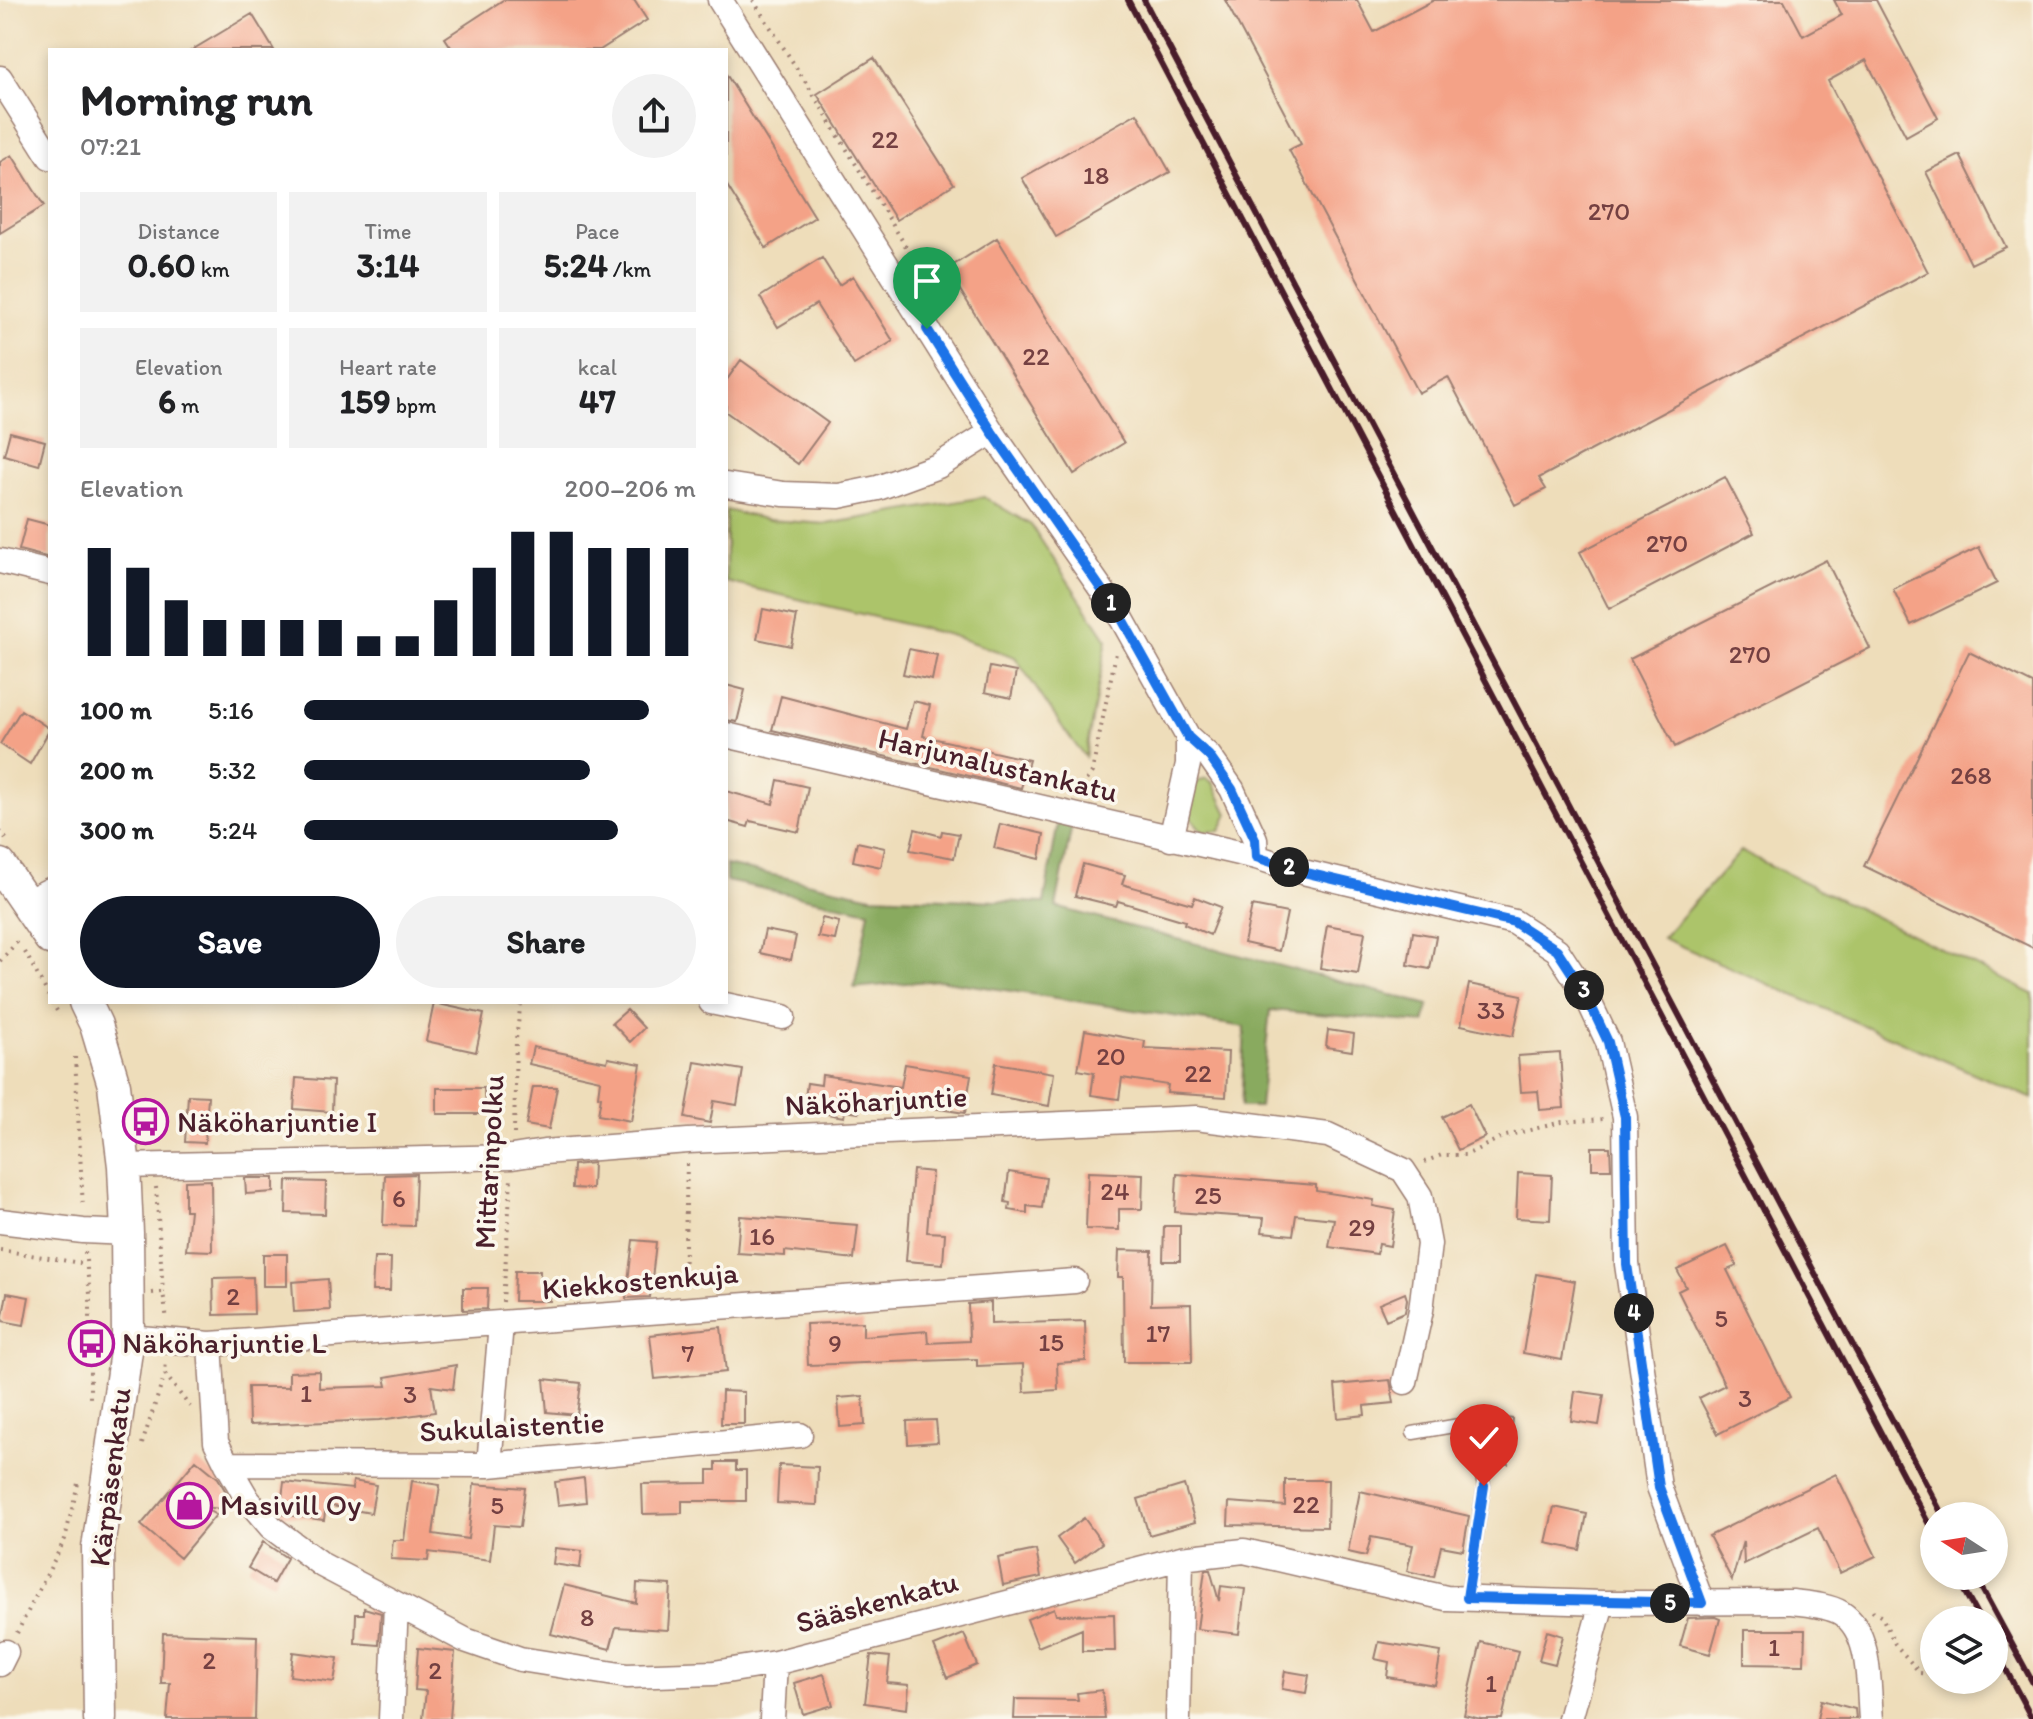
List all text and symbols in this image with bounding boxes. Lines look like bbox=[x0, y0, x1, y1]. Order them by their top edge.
text: Morning run bbox=[80, 73, 313, 126]
button: share bbox=[612, 74, 696, 158]
house number: 22 bbox=[871, 123, 899, 155]
text: 07:21 bbox=[80, 130, 141, 162]
house number: 18 bbox=[1083, 159, 1109, 191]
house number: 270 bbox=[1588, 195, 1630, 227]
text: Distance bbox=[137, 218, 220, 245]
text: Time bbox=[365, 218, 411, 245]
text: Pace bbox=[575, 218, 619, 245]
text: 0.60 bbox=[128, 245, 196, 286]
text: 3:14 bbox=[356, 245, 420, 286]
text: 5:24 bbox=[543, 245, 608, 286]
pin bbox=[893, 247, 961, 329]
text: km bbox=[196, 256, 230, 283]
text: /km bbox=[608, 256, 651, 283]
icon: arrive bbox=[905, 259, 949, 303]
house number: 22 bbox=[1022, 340, 1050, 372]
text: Elevation bbox=[135, 354, 222, 381]
text: Heart rate bbox=[339, 354, 437, 381]
text: kcal bbox=[578, 354, 617, 381]
text: 6 bbox=[158, 381, 176, 422]
text: 159 bbox=[339, 381, 391, 422]
text: 47 bbox=[579, 381, 616, 422]
text: m bbox=[176, 392, 199, 419]
text: bpm bbox=[391, 392, 437, 419]
text: Elevation bbox=[80, 472, 183, 504]
text: 200–206 m bbox=[565, 472, 696, 504]
house number: 270 bbox=[1646, 527, 1688, 559]
pin: 1 bbox=[1091, 583, 1131, 623]
text: 1 bbox=[1106, 589, 1116, 616]
house number: 270 bbox=[1729, 638, 1771, 670]
text: 100 m bbox=[80, 694, 152, 726]
text: 5:16 bbox=[208, 694, 254, 726]
street label: Harjunalustankatu bbox=[875, 719, 1122, 810]
text: 200 m bbox=[80, 754, 153, 786]
text: 5:32 bbox=[208, 754, 256, 786]
house number: 268 bbox=[1950, 759, 1992, 791]
text: 300 m bbox=[80, 814, 154, 846]
text: 5:24 bbox=[208, 814, 257, 846]
pin: 2 bbox=[1269, 847, 1309, 887]
text: 2 bbox=[1283, 853, 1295, 880]
button: Save bbox=[80, 896, 380, 988]
button: Share bbox=[396, 896, 696, 988]
pin: 3 bbox=[1564, 970, 1604, 1010]
text: 3 bbox=[1578, 976, 1590, 1003]
house number: 33 bbox=[1477, 994, 1505, 1026]
house number: 20 bbox=[1096, 1040, 1126, 1072]
house number: 22 bbox=[1184, 1057, 1212, 1089]
street label: Mittarinpolku bbox=[465, 1074, 512, 1250]
street label: Näköharjuntie bbox=[784, 1077, 968, 1124]
bus stop icon: Näköharjuntie I bbox=[122, 1098, 170, 1146]
place label: Näköharjuntie I bbox=[177, 1103, 378, 1140]
house number: 24 bbox=[1100, 1175, 1130, 1207]
house number: 25 bbox=[1194, 1179, 1222, 1211]
house number: 6 bbox=[392, 1182, 406, 1214]
house number: 29 bbox=[1348, 1211, 1376, 1243]
house number: 16 bbox=[749, 1220, 775, 1252]
street label: Kiekkostenkuja bbox=[540, 1253, 740, 1308]
house number: 2 bbox=[226, 1280, 240, 1312]
pin: 4 bbox=[1614, 1293, 1654, 1333]
text: 4 bbox=[1627, 1299, 1641, 1326]
house number: 5 bbox=[1714, 1302, 1728, 1334]
house number: 17 bbox=[1146, 1317, 1171, 1349]
bus stop icon: Näköharjuntie L bbox=[67, 1319, 115, 1367]
place label: Näköharjuntie L bbox=[122, 1324, 327, 1361]
house number: 15 bbox=[1038, 1326, 1064, 1358]
house number: 9 bbox=[828, 1327, 842, 1359]
house number: 7 bbox=[682, 1337, 695, 1369]
house number: 1 bbox=[300, 1377, 312, 1409]
house number: 3 bbox=[403, 1378, 417, 1410]
house number: 3 bbox=[1738, 1382, 1752, 1414]
street label: Kärpäsenkatu bbox=[80, 1385, 139, 1568]
street label: Sukulaistentie bbox=[418, 1403, 605, 1450]
pin bbox=[1450, 1404, 1518, 1486]
icon: check bbox=[1462, 1416, 1506, 1460]
shop icon: Masivill Oy bbox=[165, 1481, 213, 1529]
place label: Masivill Oy bbox=[220, 1486, 361, 1523]
house number: 22 bbox=[1292, 1488, 1320, 1520]
house number: 5 bbox=[490, 1489, 504, 1521]
north arrow bbox=[1920, 1502, 2008, 1590]
map controls bbox=[1920, 1502, 2008, 1694]
street label: Sääskenkatu bbox=[792, 1562, 962, 1641]
pin: 5 bbox=[1650, 1583, 1690, 1623]
text: 5 bbox=[1664, 1589, 1676, 1616]
house number: 8 bbox=[580, 1601, 594, 1633]
button: layers bbox=[1920, 1606, 2008, 1694]
house number: 1 bbox=[1768, 1631, 1780, 1663]
house number: 2 bbox=[202, 1644, 216, 1676]
house number: 2 bbox=[428, 1654, 442, 1686]
house number: 1 bbox=[1485, 1667, 1497, 1699]

